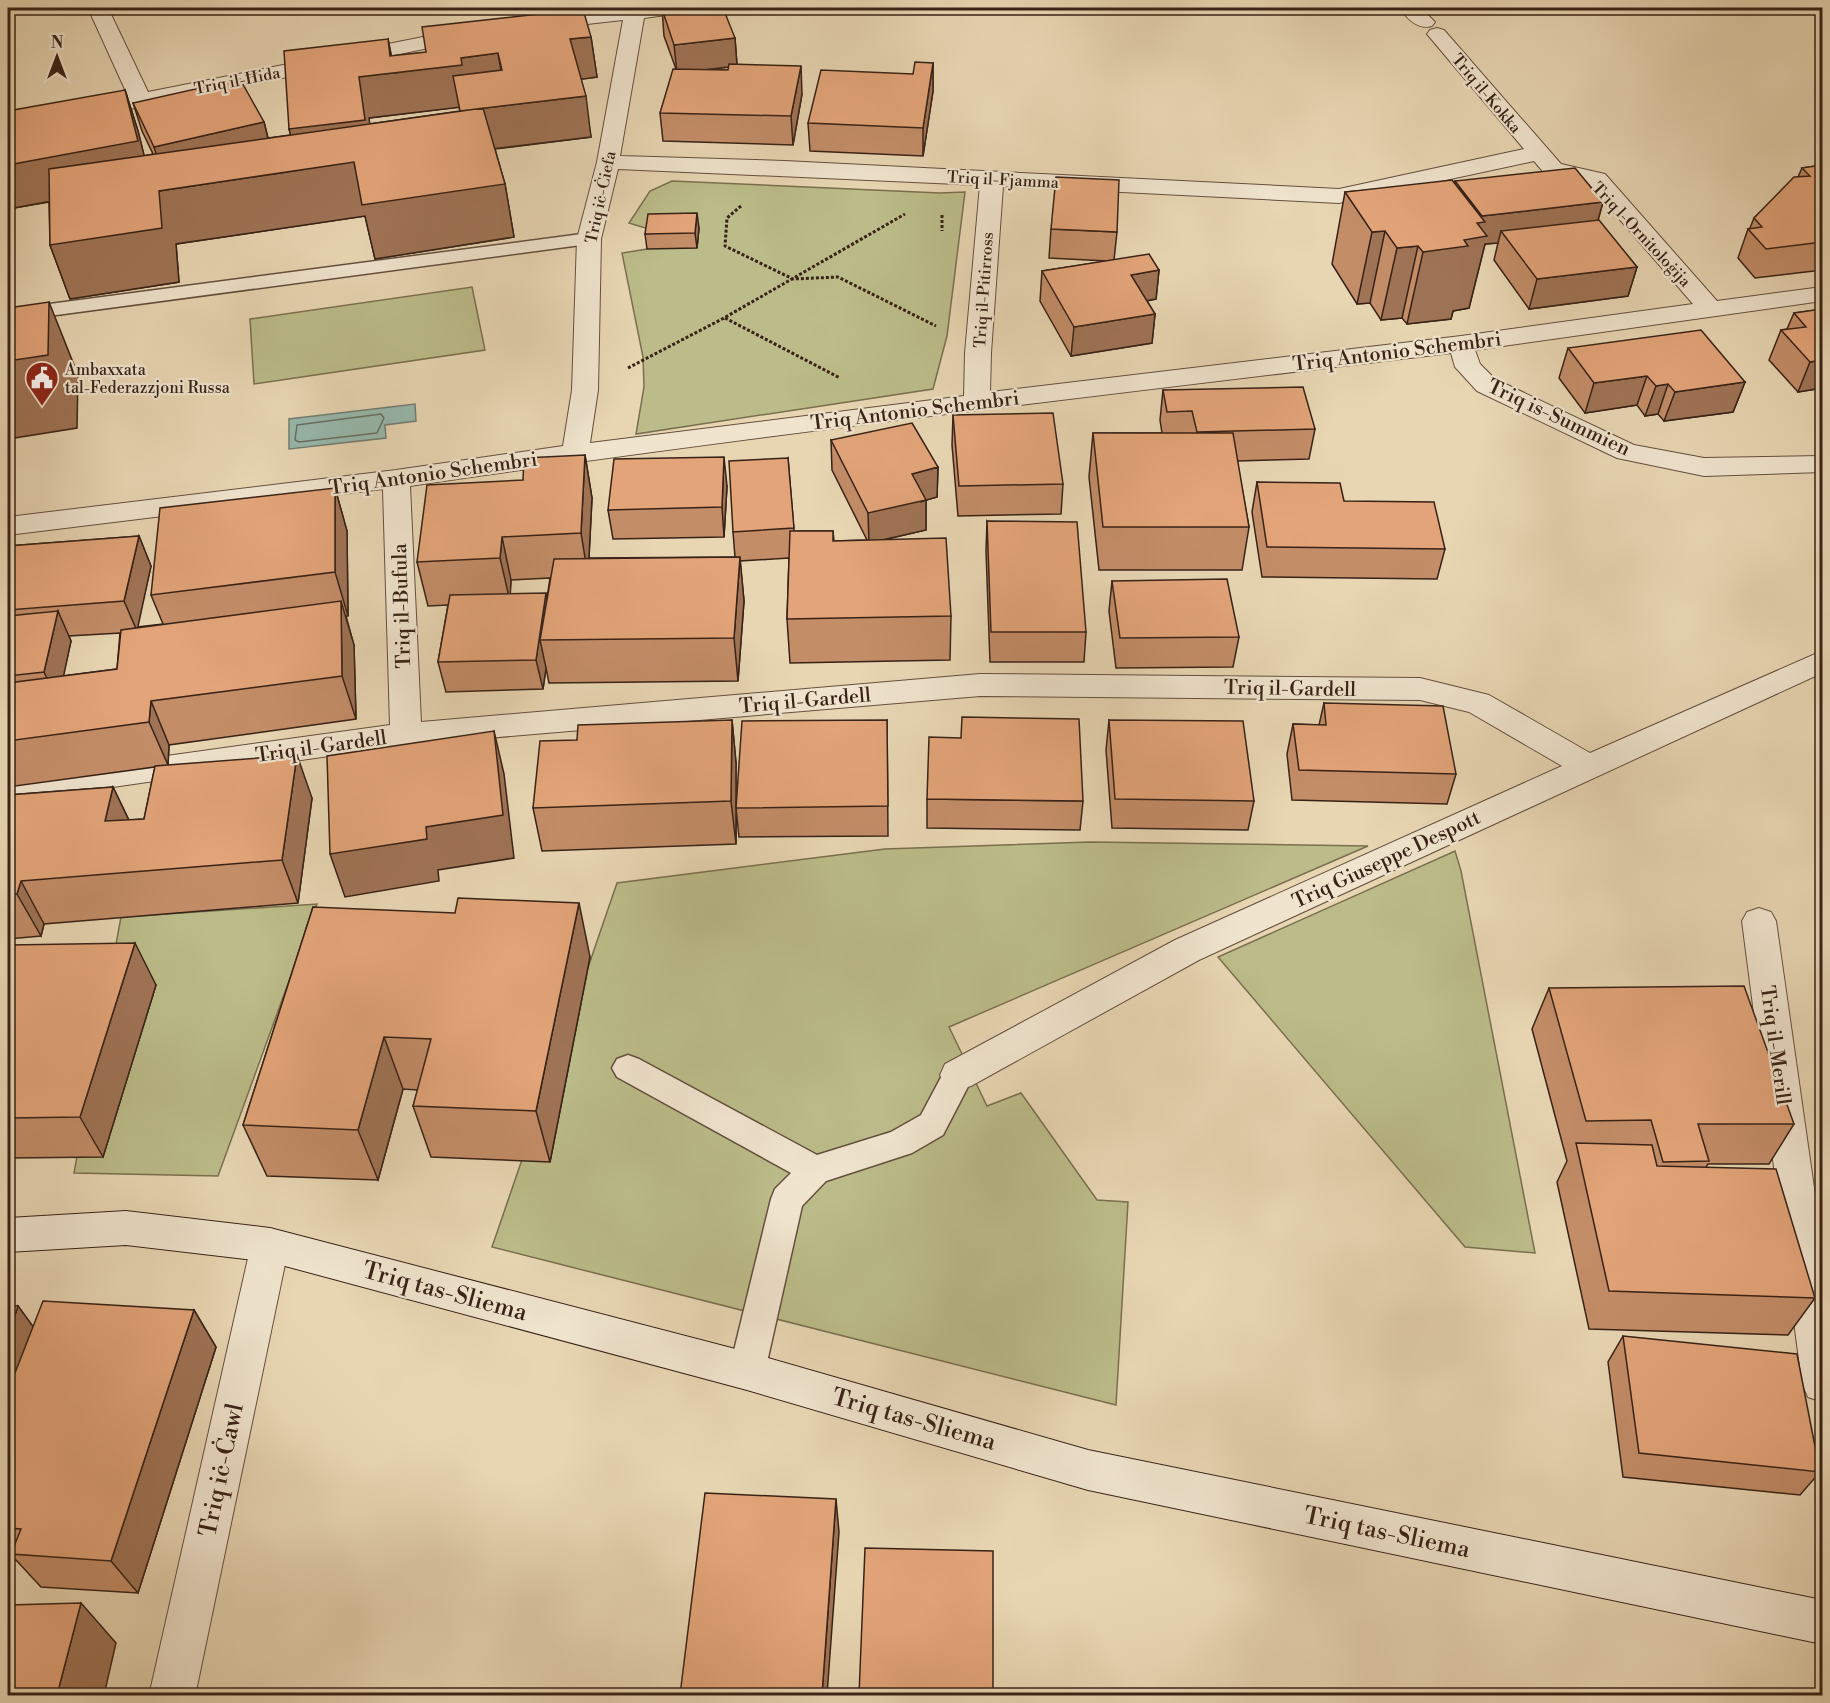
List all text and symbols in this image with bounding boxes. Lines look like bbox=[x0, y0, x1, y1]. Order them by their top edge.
north arrow bbox=[27, 27, 87, 87]
text: N bbox=[51, 33, 64, 53]
street label: Triq il-Kokka bbox=[1447, 50, 1526, 138]
street label: Triq il-Ħida bbox=[192, 63, 283, 99]
street label: Triq iċ-Ċiefa bbox=[579, 148, 621, 245]
street label: Triq il-Fjamma bbox=[947, 167, 1060, 193]
street label: Triq l-Ornitoloġija bbox=[1588, 178, 1696, 292]
street label: Triq il-Pitirross bbox=[970, 232, 998, 349]
street label: Triq Antonio Schembri bbox=[1291, 327, 1503, 378]
public building icon: Ambaxxata tal-Federazzjoni Russa bbox=[24, 360, 60, 407]
place label: Ambaxxata tal-Federazzjoni Russa bbox=[64, 360, 231, 398]
street label: Triq is-Summien bbox=[1483, 374, 1634, 462]
street label: Triq Antonio Schembri bbox=[809, 386, 1021, 437]
street label: Triq Antonio Schembri bbox=[327, 447, 539, 501]
street label: Triq il-Bufula bbox=[388, 542, 417, 669]
street label: Triq il-Gardell bbox=[1224, 676, 1356, 703]
street label: Triq il-Gardell bbox=[738, 683, 872, 720]
street label: Triq il-Gardell bbox=[254, 726, 388, 769]
street label: Triq Giuseppe Despott bbox=[1289, 806, 1485, 915]
street label: Triq il-Merill bbox=[1754, 984, 1795, 1107]
street label: Triq tas-Sliema bbox=[359, 1256, 531, 1329]
street label: Triq tas-Sliema bbox=[828, 1382, 1000, 1458]
street label: Triq iċ-Ċawl bbox=[191, 1400, 251, 1540]
street label: Triq tas-Sliema bbox=[1301, 1501, 1473, 1565]

